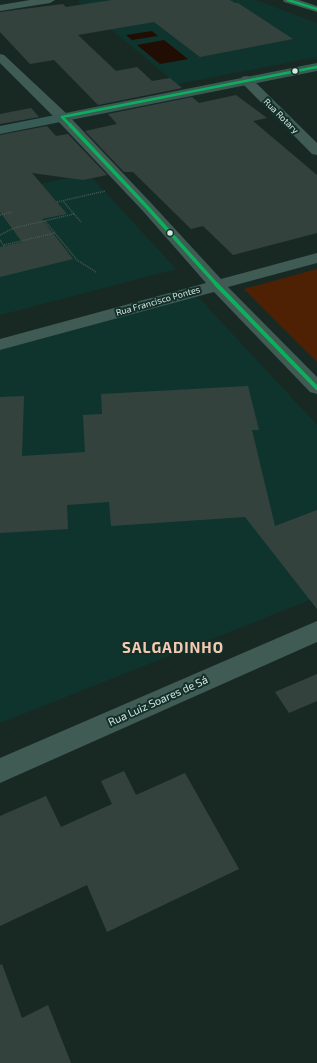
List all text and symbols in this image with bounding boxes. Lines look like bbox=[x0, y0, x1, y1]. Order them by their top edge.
unlabelled marker bbox=[290, 66, 300, 76]
street label: Rua Rotary bbox=[261, 96, 301, 136]
unlabelled marker bbox=[165, 228, 175, 238]
street label: Rua Francisco Pontes bbox=[115, 284, 201, 318]
district label: SALGADINHO bbox=[122, 639, 224, 657]
street label: Rua Luiz Soares de Sá bbox=[106, 673, 210, 729]

